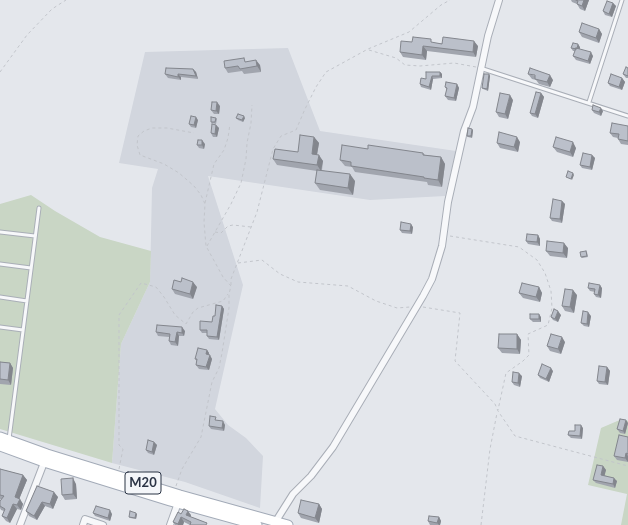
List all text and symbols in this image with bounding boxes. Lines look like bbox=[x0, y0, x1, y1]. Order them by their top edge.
road number: M20 bbox=[125, 472, 161, 494]

